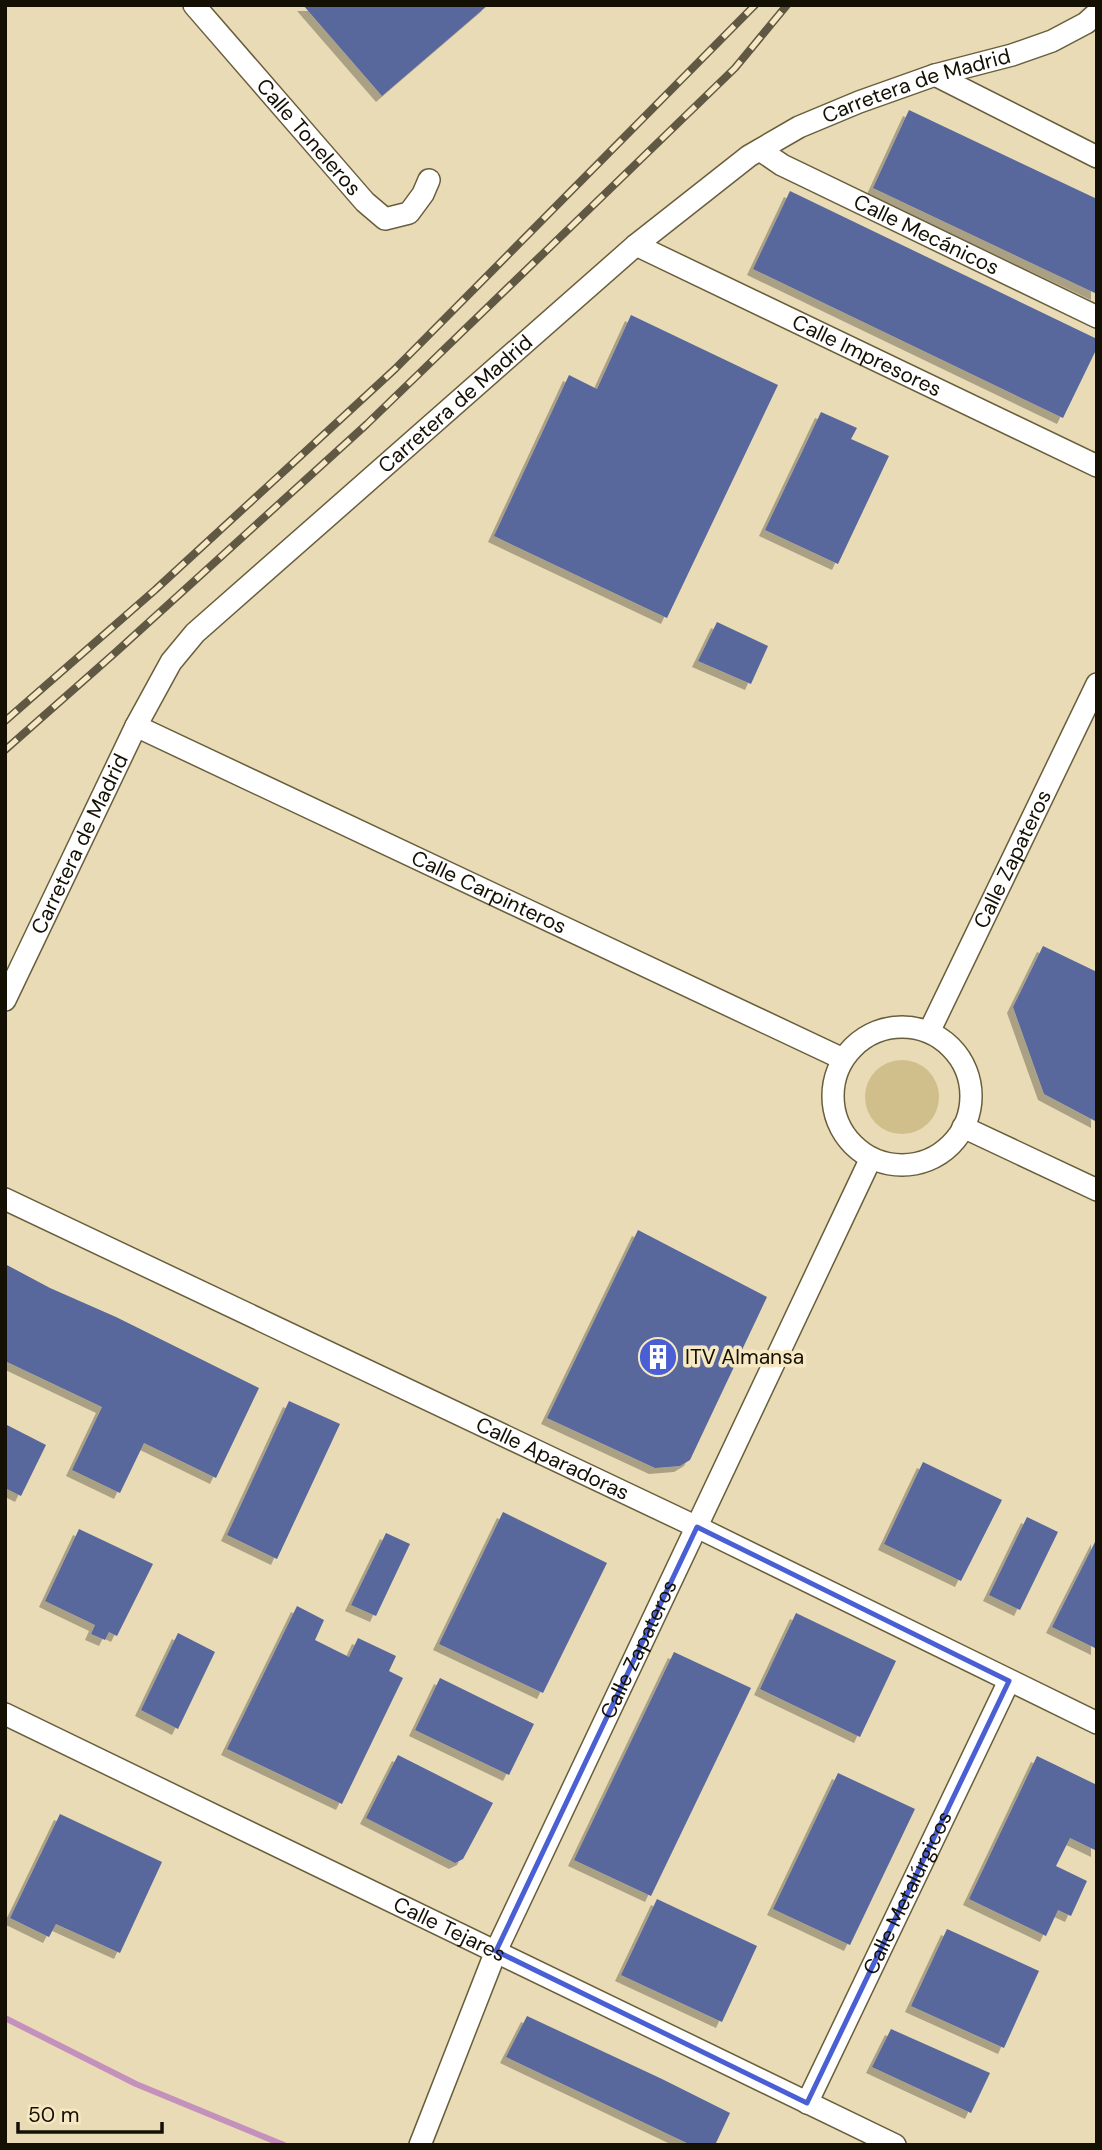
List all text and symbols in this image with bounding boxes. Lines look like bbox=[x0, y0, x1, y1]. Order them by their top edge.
street label: Carretera de Madrid bbox=[818, 42, 1014, 130]
street label: Calle Toneleros bbox=[250, 73, 367, 202]
street label: Calle Mecánicos bbox=[849, 188, 1004, 282]
street label: Calle Impresores bbox=[788, 308, 946, 403]
street label: Carretera de Madrid bbox=[372, 328, 538, 480]
street label: Carretera de Madrid bbox=[25, 749, 135, 939]
street label: Calle Zapateros bbox=[967, 785, 1058, 933]
street label: Calle Carpinteros bbox=[407, 844, 571, 941]
building icon: ITV Almansa bbox=[637, 1336, 679, 1378]
place label: ITV Almansa bbox=[685, 1343, 804, 1371]
street label: Calle Aparadoras bbox=[471, 1410, 634, 1507]
street label: Calle Zapateros bbox=[594, 1575, 684, 1724]
street label: Calle Metalúrgicos bbox=[856, 1806, 959, 1979]
street label: Calle Tejares bbox=[389, 1890, 510, 1968]
scale bar bbox=[18, 2090, 161, 2134]
text: 50 m bbox=[28, 2101, 79, 2129]

